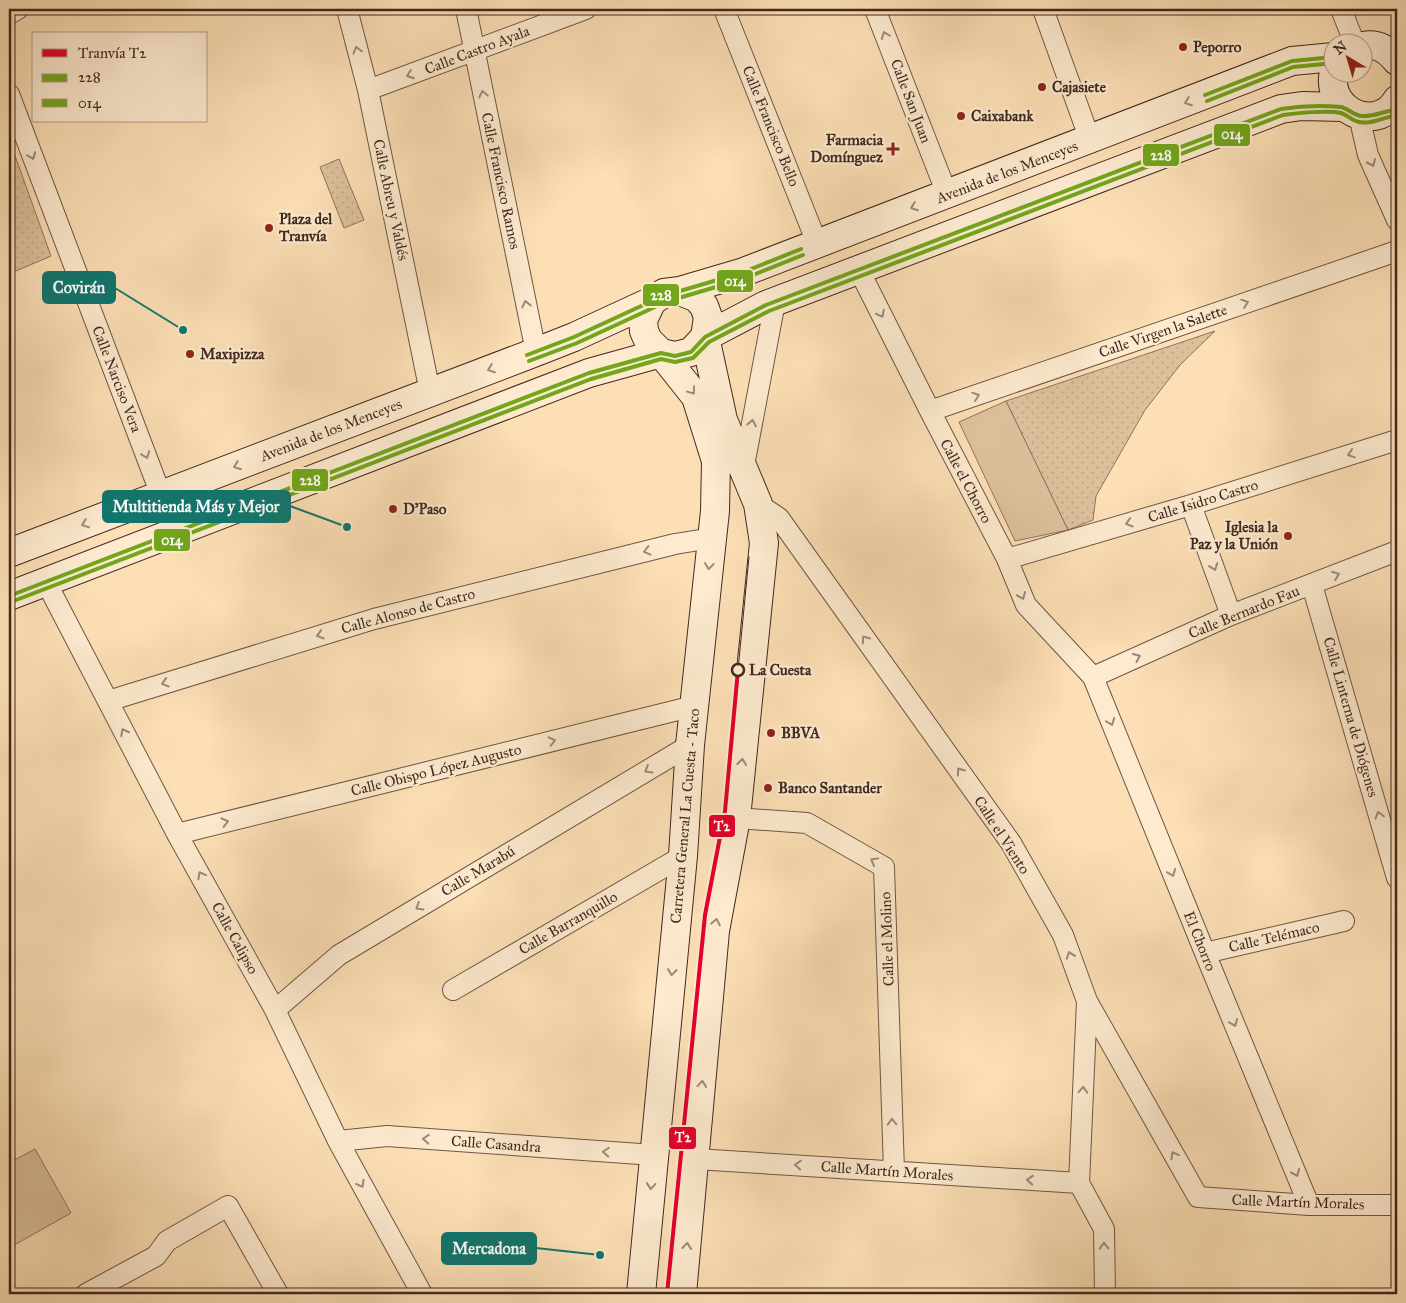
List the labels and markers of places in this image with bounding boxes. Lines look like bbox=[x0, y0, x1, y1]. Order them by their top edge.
place label: Peporro bbox=[1193, 38, 1242, 57]
marker: Peporro bbox=[1177, 41, 1189, 53]
place label: Cajasiete bbox=[1052, 78, 1107, 97]
marker: Cajasiete bbox=[1036, 81, 1048, 93]
place label: Caixabank bbox=[971, 107, 1034, 125]
marker: Caixabank bbox=[955, 110, 967, 122]
place label: Farmacia Domínguez bbox=[810, 131, 884, 167]
marker: Farmacia Domínguez bbox=[887, 143, 899, 155]
place label: Plaza del Tranvía bbox=[278, 210, 333, 245]
marker: Plaza del Tranvía bbox=[263, 222, 275, 234]
callout: Covirán bbox=[43, 272, 115, 303]
place label: Maxipizza bbox=[200, 345, 265, 364]
marker: Maxipizza bbox=[184, 348, 196, 360]
callout: Multitienda Más y Mejor bbox=[103, 491, 290, 522]
place label: D'Paso bbox=[403, 500, 447, 518]
marker: D'Paso bbox=[387, 503, 399, 515]
place label: Iglesia la Paz y la Unión bbox=[1190, 518, 1279, 554]
marker: Iglesia la Paz y la Unión bbox=[1282, 530, 1294, 542]
place label: La Cuesta bbox=[749, 661, 812, 679]
marker: La Cuesta bbox=[731, 663, 745, 677]
place label: BBVA bbox=[781, 724, 821, 742]
marker: BBVA bbox=[765, 727, 777, 739]
place label: Banco Santander bbox=[778, 779, 882, 797]
marker: Banco Santander bbox=[762, 782, 774, 794]
callout: Mercadona bbox=[442, 1233, 536, 1264]

